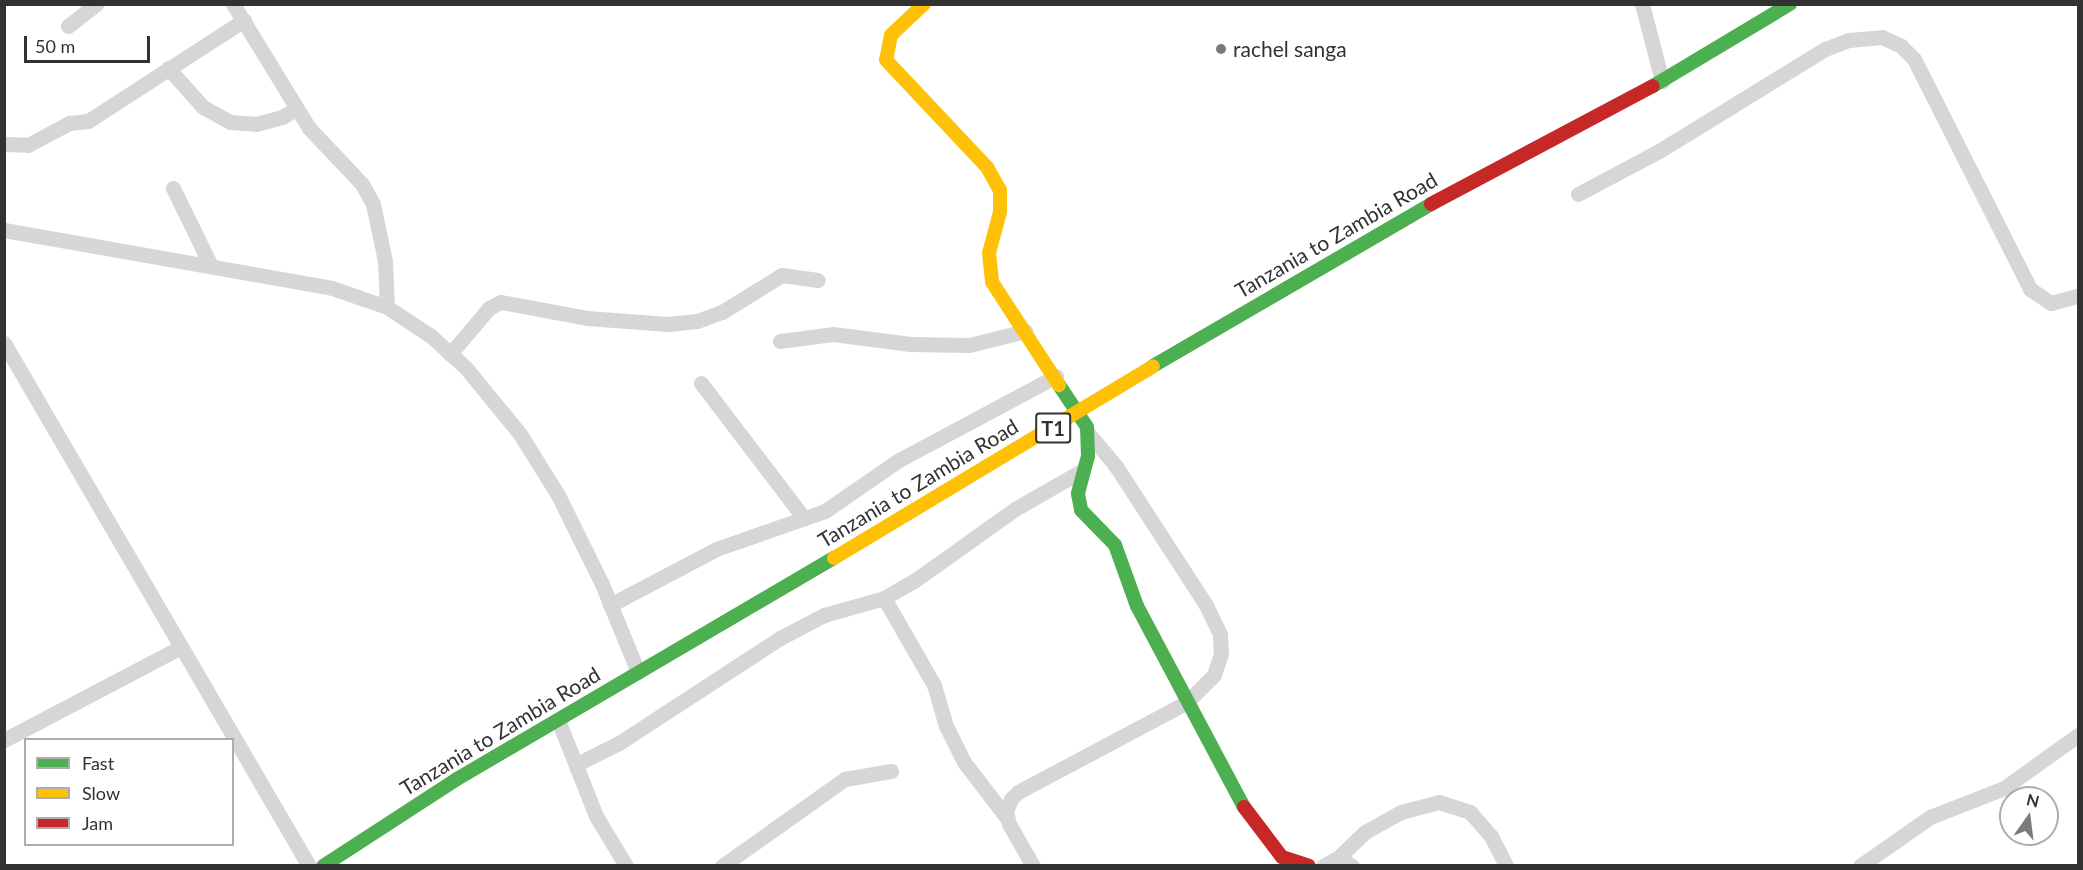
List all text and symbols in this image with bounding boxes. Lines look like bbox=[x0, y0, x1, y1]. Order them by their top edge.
scale bar bbox=[27, 24, 153, 62]
text: 50 m bbox=[35, 35, 75, 57]
place label: rachel sanga bbox=[1233, 36, 1347, 62]
marker: rachel sanga bbox=[1214, 42, 1228, 56]
street label: Tanzania to Zambia Road bbox=[1231, 167, 1441, 303]
road number: T1 bbox=[1035, 411, 1071, 445]
street label: Tanzania to Zambia Road bbox=[813, 413, 1023, 553]
street label: Tanzania to Zambia Road bbox=[395, 661, 605, 801]
legend bbox=[24, 738, 234, 846]
text: Fast bbox=[82, 752, 114, 774]
text: Slow bbox=[82, 782, 120, 804]
north arrow bbox=[1999, 786, 2059, 846]
text: N bbox=[2025, 789, 2041, 811]
text: Jam bbox=[82, 812, 113, 834]

